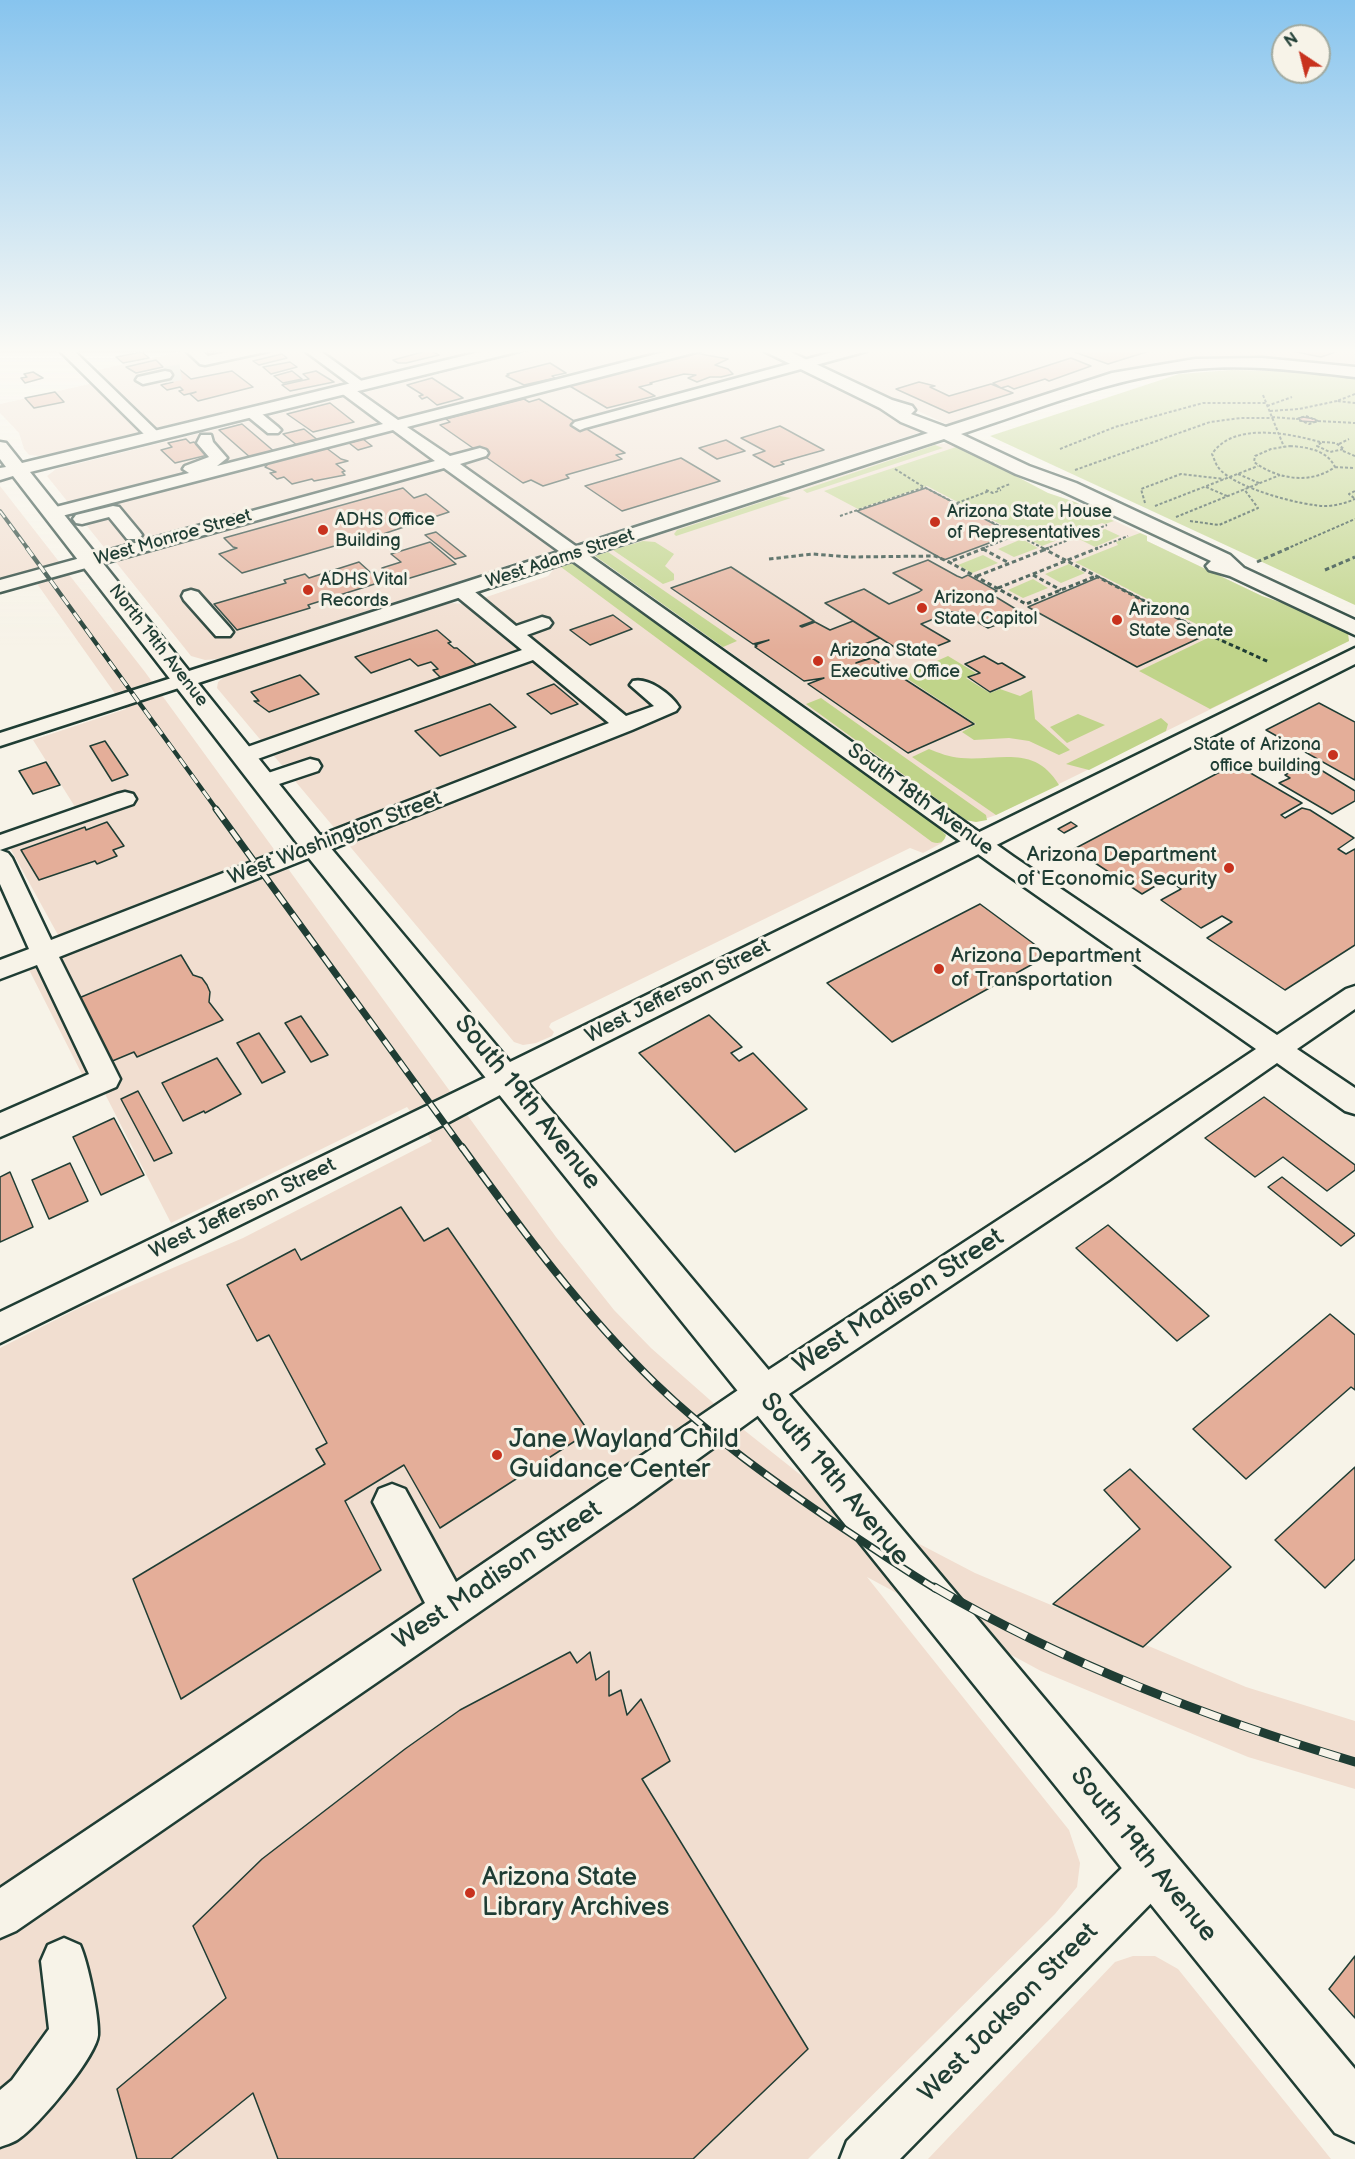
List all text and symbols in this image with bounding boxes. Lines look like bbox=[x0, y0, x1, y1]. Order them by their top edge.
north arrow bbox=[1271, 24, 1331, 84]
text: N bbox=[1281, 29, 1302, 52]
place label: Arizona State House of Representatives bbox=[947, 501, 1112, 544]
street label: West Monroe Street bbox=[92, 505, 254, 571]
place label: ADHS Office Building bbox=[335, 509, 435, 552]
marker: Arizona State House of Representatives bbox=[928, 515, 942, 529]
marker: ADHS Office Building bbox=[316, 523, 330, 537]
street label: West Adams Street bbox=[483, 525, 637, 593]
place label: ADHS Vital Records bbox=[320, 569, 408, 612]
street label: North 19th Avenue bbox=[104, 581, 212, 711]
marker: ADHS Vital Records bbox=[301, 583, 315, 597]
place label: Arizona State Capitol bbox=[934, 587, 1037, 630]
place label: Arizona State Senate bbox=[1129, 599, 1233, 642]
marker: Arizona State Capitol bbox=[915, 601, 929, 615]
marker: Arizona State Senate bbox=[1110, 613, 1124, 627]
place label: Arizona State Executive Office bbox=[830, 640, 960, 682]
marker: Arizona State Executive Office bbox=[811, 654, 825, 668]
place label: State of Arizona office building bbox=[1193, 734, 1321, 777]
street label: South 18th Avenue bbox=[842, 739, 998, 861]
marker: State of Arizona office building bbox=[1326, 748, 1340, 762]
street label: West Washington Street bbox=[225, 787, 445, 891]
place label: Arizona Department of Economic Security bbox=[1017, 843, 1217, 893]
marker: Arizona Department of Economic Security bbox=[1222, 861, 1236, 875]
street label: West Jefferson Street bbox=[581, 934, 775, 1050]
place label: Arizona Department of Transportation bbox=[951, 944, 1141, 994]
marker: Arizona Department of Transportation bbox=[932, 962, 946, 976]
street label: South 19th Avenue bbox=[447, 1009, 607, 1197]
street label: West Jefferson Street bbox=[146, 1153, 340, 1265]
street label: West Madison Street bbox=[788, 1222, 1010, 1382]
street label: South 19th Avenue bbox=[753, 1387, 915, 1573]
place label: Jane Wayland Child Guidance Center bbox=[509, 1424, 739, 1486]
marker: Jane Wayland Child Guidance Center bbox=[490, 1448, 504, 1462]
street label: West Madison Street bbox=[388, 1495, 608, 1657]
street label: South 19th Avenue bbox=[1063, 1761, 1223, 1949]
place label: Arizona State Library Archives bbox=[482, 1862, 669, 1924]
marker: Arizona State Library Archives bbox=[463, 1886, 477, 1900]
street label: West Jackson Street bbox=[913, 1917, 1105, 2109]

